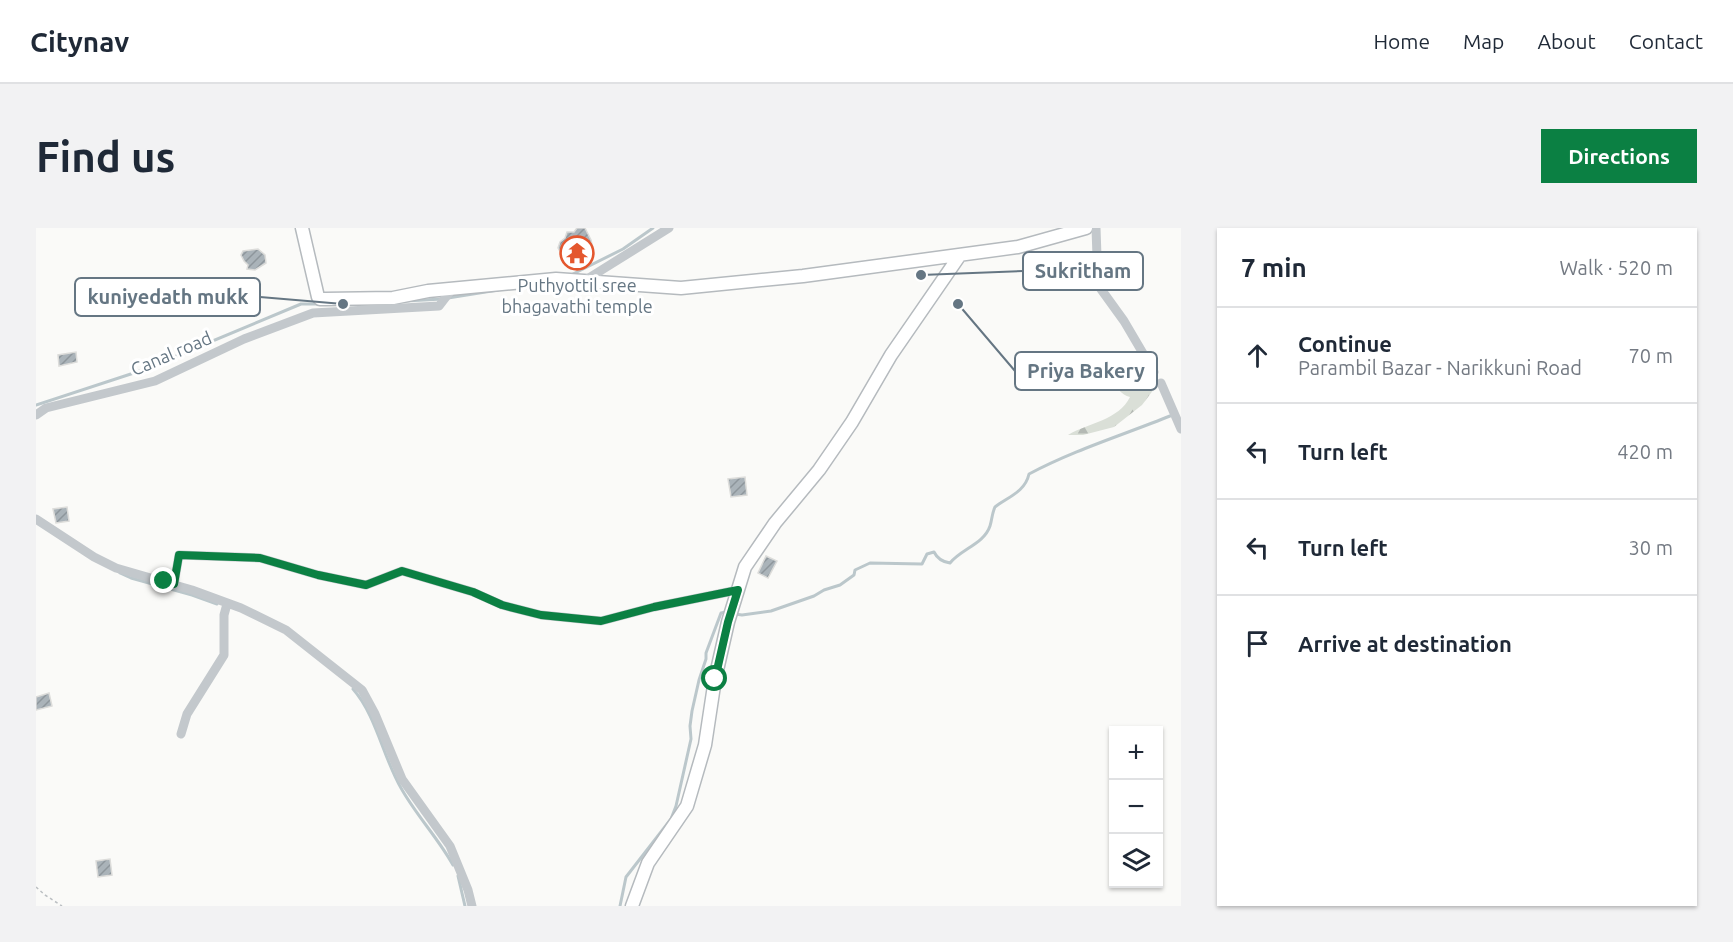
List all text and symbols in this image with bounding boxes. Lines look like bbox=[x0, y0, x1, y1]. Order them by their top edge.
text: Citynav bbox=[30, 26, 129, 57]
text: Home bbox=[1373, 29, 1430, 53]
text: Map bbox=[1463, 29, 1504, 53]
text: About bbox=[1537, 29, 1596, 53]
text: Contact bbox=[1629, 29, 1703, 53]
button: Directions bbox=[1541, 129, 1697, 183]
text: Find us bbox=[36, 133, 175, 180]
temple icon: Puthyottil sree bhagavathi temple bbox=[559, 235, 595, 271]
callout: Sukritham bbox=[1023, 252, 1143, 290]
text: 7 min bbox=[1241, 253, 1307, 282]
text: Walk · 520 m bbox=[1560, 256, 1673, 279]
text: Sukritham bbox=[1035, 259, 1131, 282]
place label: Puthyottil sree bhagavathi temple bbox=[501, 275, 653, 316]
callout: kuniyedath mukk bbox=[75, 278, 260, 316]
text: kuniyedath mukk bbox=[88, 285, 248, 308]
street label: Canal road bbox=[128, 327, 214, 379]
text: Continue bbox=[1298, 331, 1392, 356]
icon: ahead bbox=[1241, 339, 1274, 372]
text: 70 m bbox=[1629, 344, 1673, 367]
callout: Priya Bakery bbox=[1015, 352, 1157, 390]
text: Parambil Bazar - Narikkuni Road bbox=[1298, 356, 1582, 379]
text: Priya Bakery bbox=[1027, 359, 1145, 382]
icon: left bbox=[1241, 435, 1274, 468]
text: Turn left bbox=[1298, 439, 1388, 464]
text: 420 m bbox=[1617, 440, 1673, 463]
icon: left bbox=[1241, 531, 1274, 564]
text: Turn left bbox=[1298, 535, 1388, 560]
text: 30 m bbox=[1629, 536, 1673, 559]
route end bbox=[150, 567, 176, 593]
icon: arrive bbox=[1241, 627, 1274, 660]
text: Arrive at destination bbox=[1298, 631, 1512, 656]
route start bbox=[701, 665, 727, 691]
map controls bbox=[1109, 726, 1163, 888]
button: + bbox=[1109, 726, 1163, 780]
button: − bbox=[1109, 780, 1163, 834]
button: layers bbox=[1109, 834, 1163, 888]

